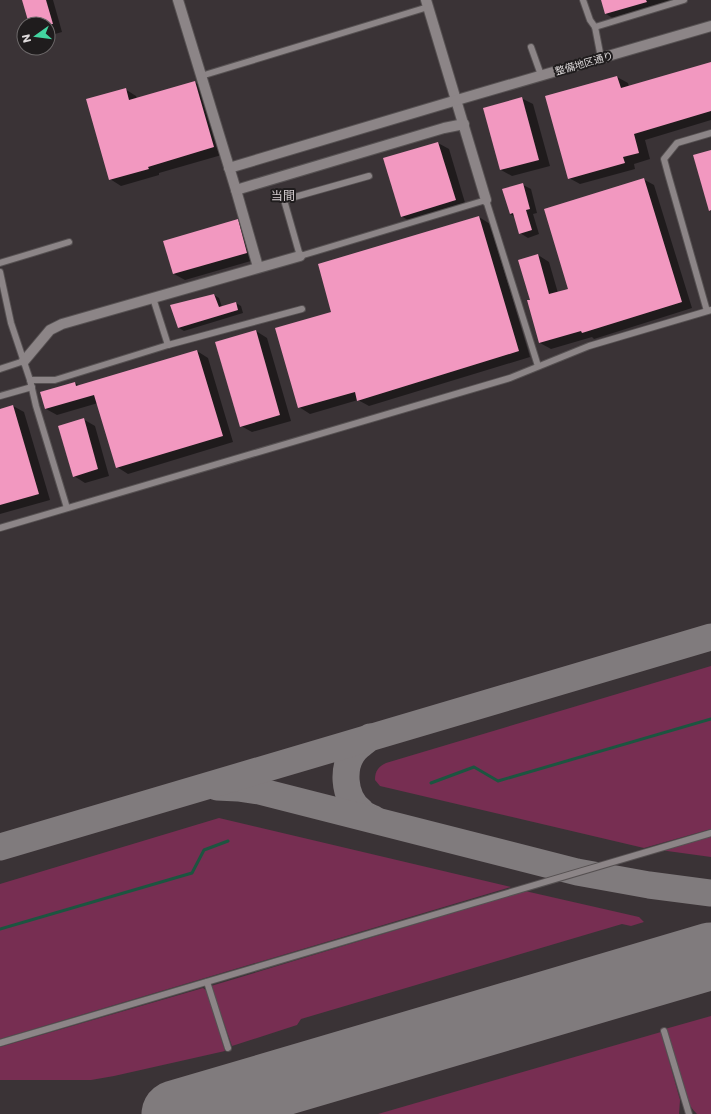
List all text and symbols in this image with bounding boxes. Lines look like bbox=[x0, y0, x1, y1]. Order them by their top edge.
north arrow bbox=[16, 16, 56, 56]
text: N bbox=[18, 32, 35, 44]
street label: 整備地区通り bbox=[553, 48, 615, 79]
district label: 当間 bbox=[271, 187, 295, 204]

